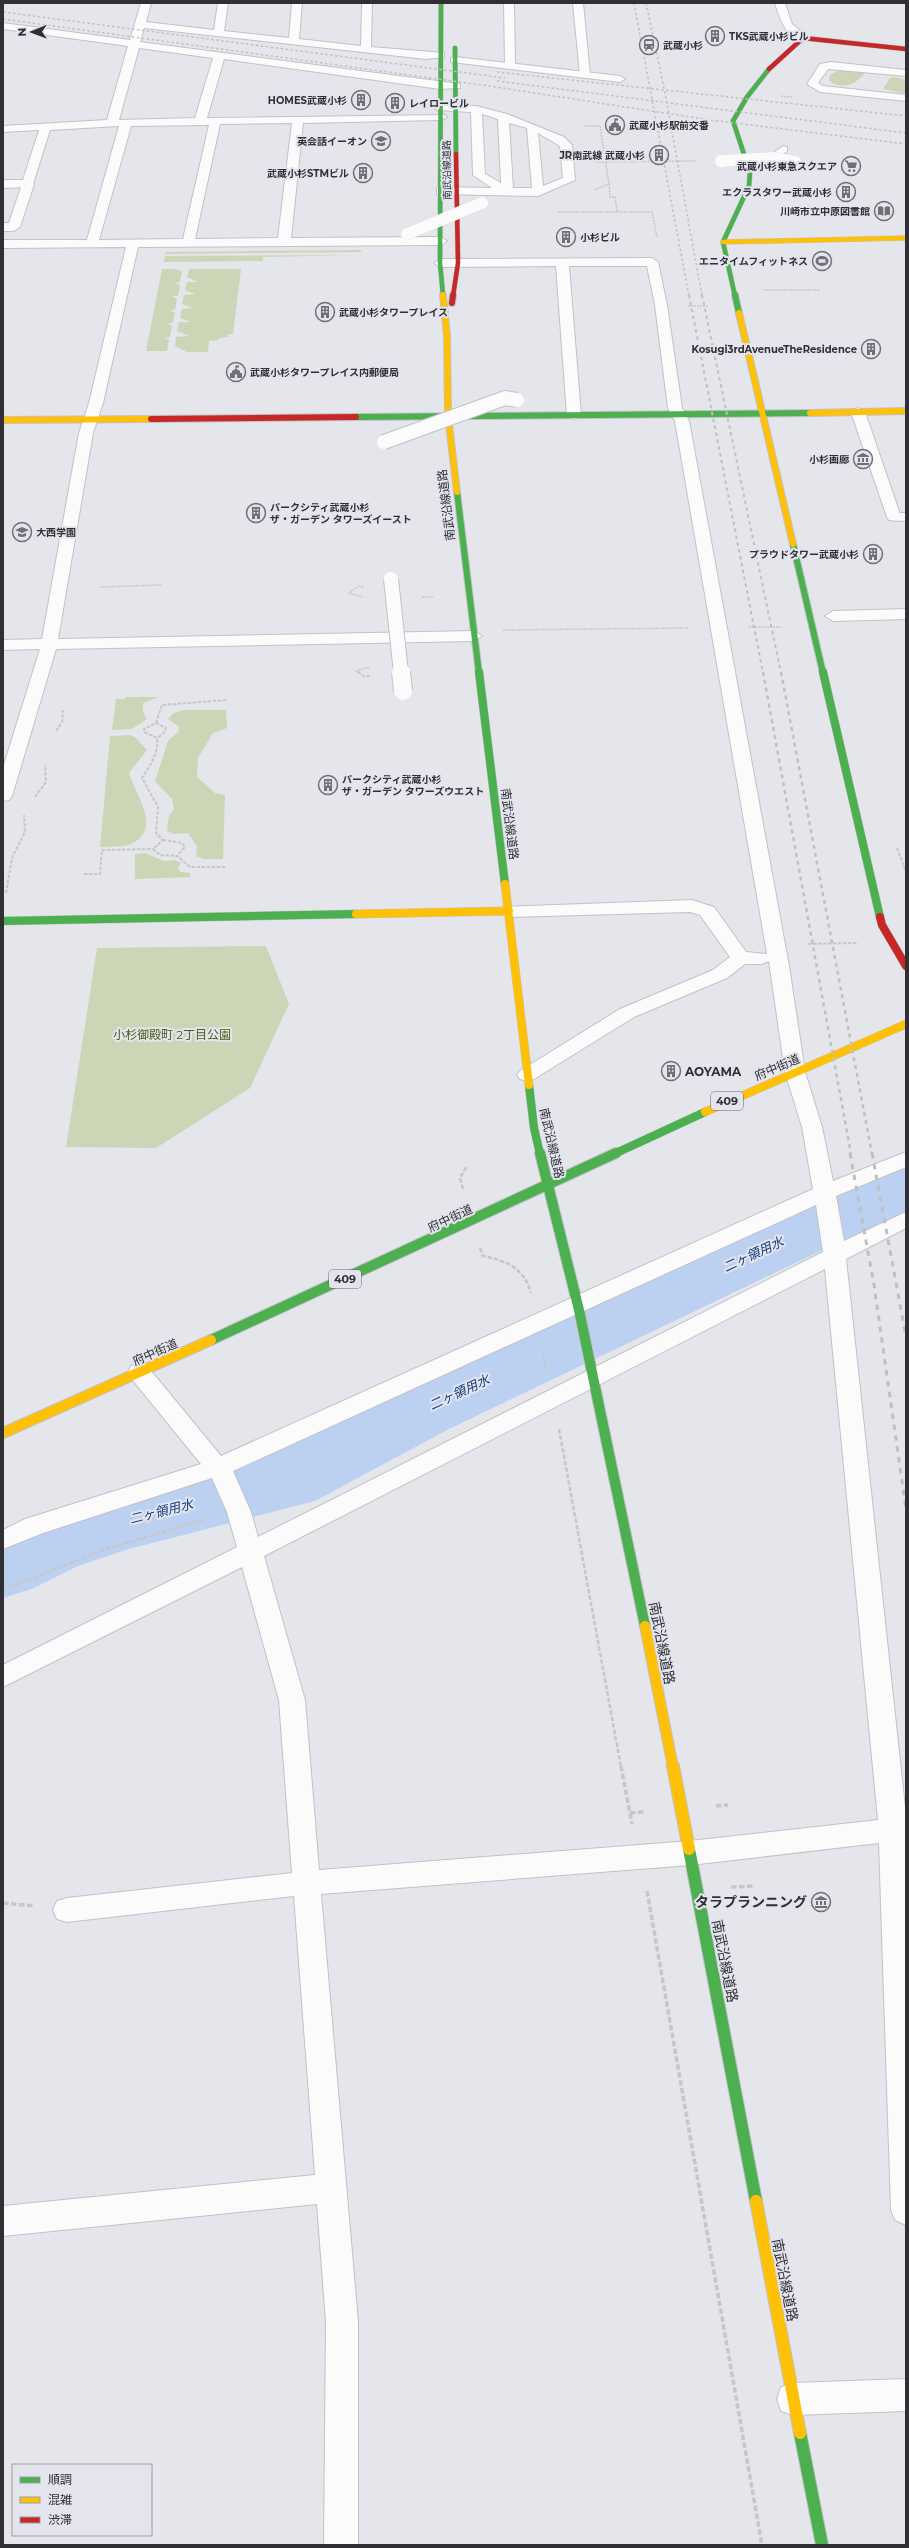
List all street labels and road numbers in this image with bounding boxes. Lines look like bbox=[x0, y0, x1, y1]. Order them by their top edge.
street label: 南武沿線道路 bbox=[440, 140, 454, 200]
street label: 南武沿線道路 bbox=[434, 468, 458, 542]
street label: 南武沿線道路 bbox=[498, 787, 522, 861]
street label: 府中街道 bbox=[752, 1051, 802, 1083]
road number: 409 bbox=[711, 1092, 743, 1110]
street label: 南武沿線道路 bbox=[537, 1106, 567, 1180]
street label: 府中街道 bbox=[425, 1201, 475, 1235]
road number: 409 bbox=[329, 1270, 361, 1288]
street label: 府中街道 bbox=[130, 1335, 180, 1369]
street label: 南武沿線道路 bbox=[645, 1600, 679, 1686]
street label: 南武沿線道路 bbox=[708, 1918, 742, 2004]
street label: 南武沿線道路 bbox=[768, 2237, 802, 2323]

